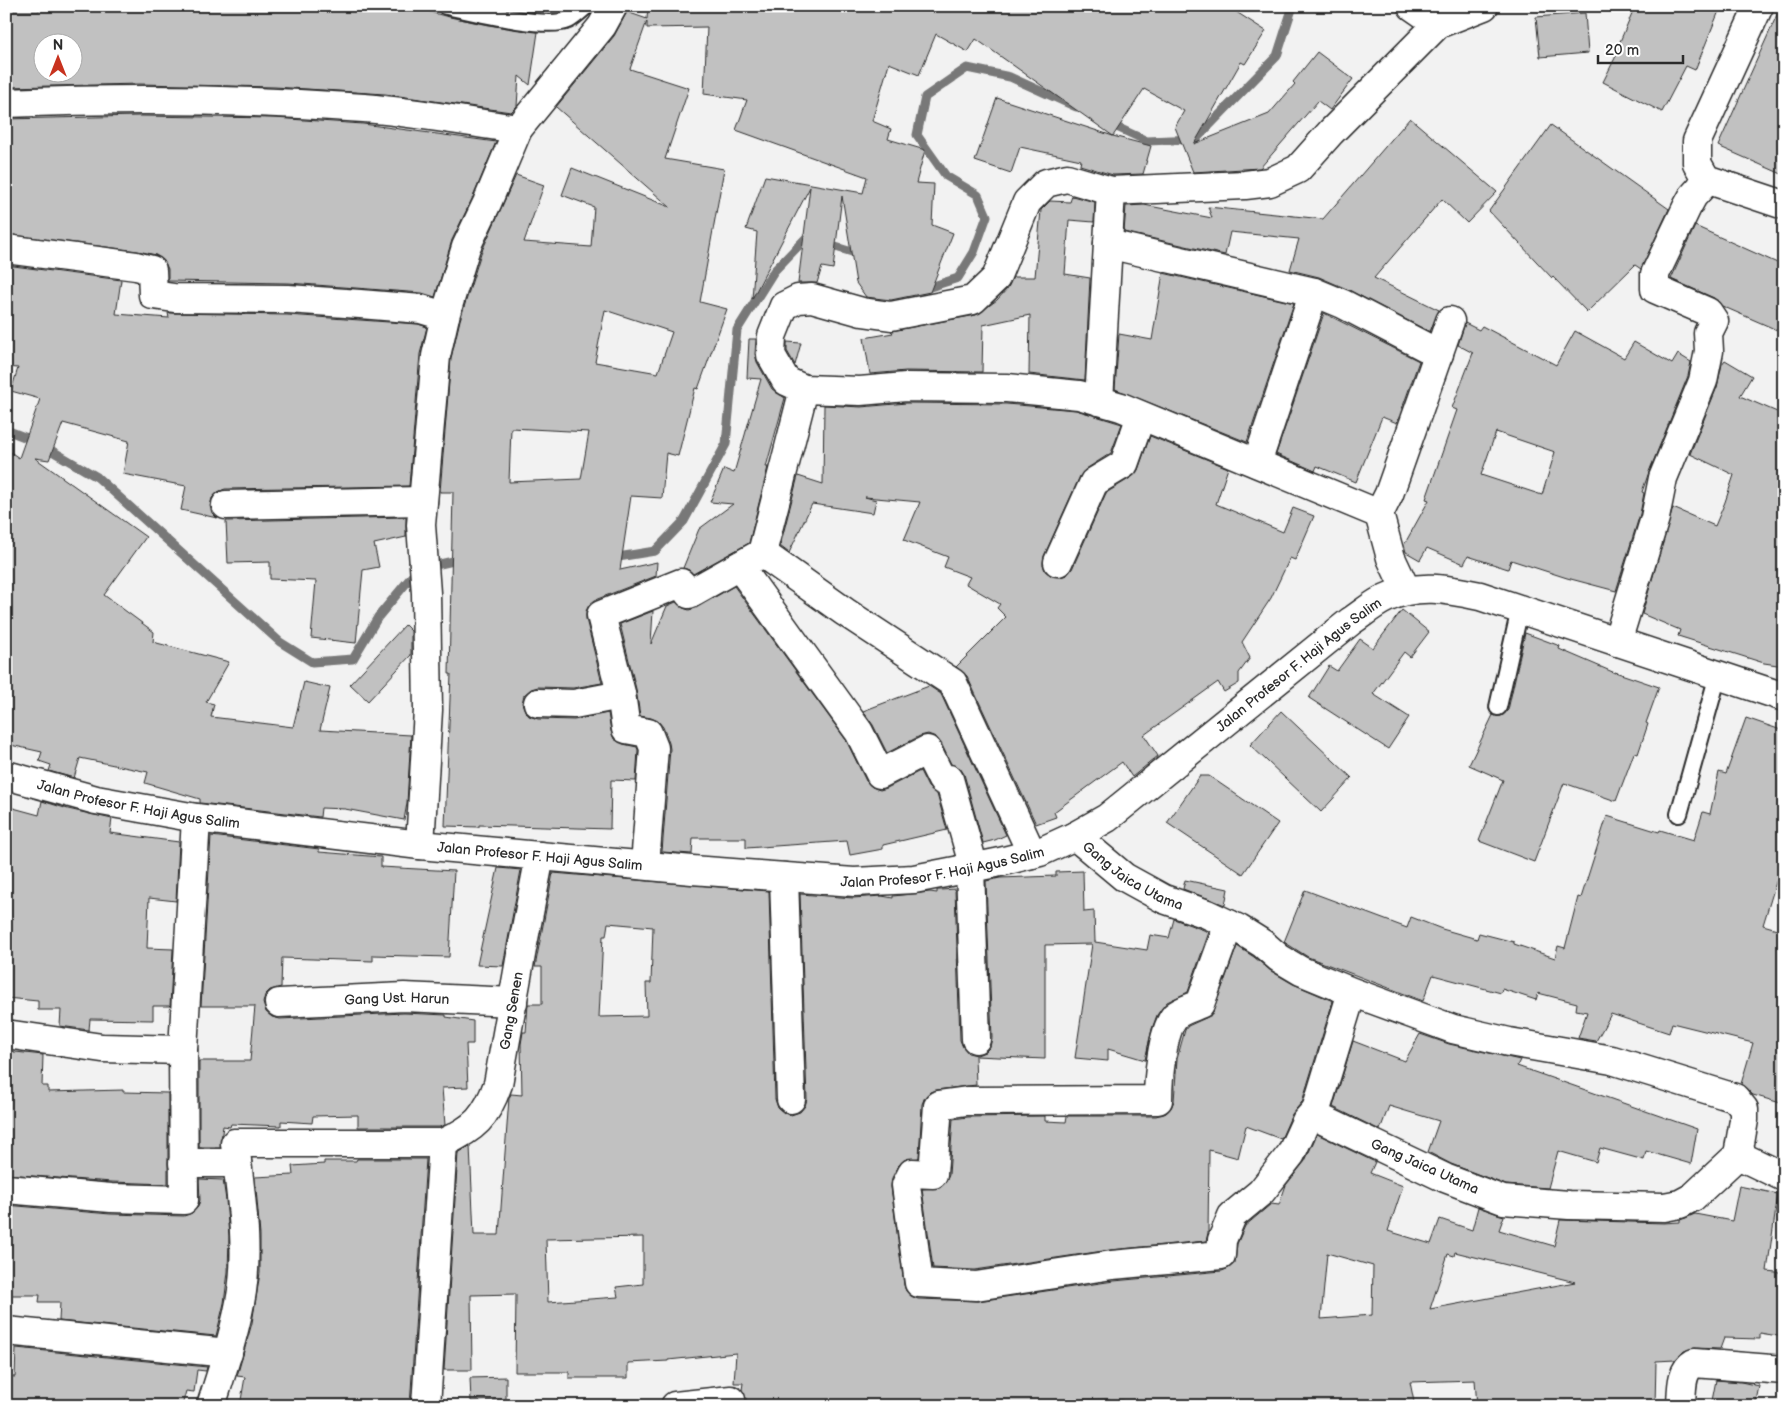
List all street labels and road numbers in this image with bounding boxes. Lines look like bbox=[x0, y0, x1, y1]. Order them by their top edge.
street label: Jalan Profesor F. Haji Agus Salim bbox=[1213, 594, 1385, 736]
street label: Jalan Profesor F. Haji Agus Salim bbox=[35, 776, 241, 832]
street label: Gang Jaica Utama bbox=[1079, 838, 1185, 914]
street label: Jalan Profesor F. Haji Agus Salim bbox=[436, 839, 643, 874]
street label: Jalan Profesor F. Haji Agus Salim bbox=[840, 843, 1046, 891]
street label: Gang Senen bbox=[496, 970, 527, 1051]
street label: Gang Ust. Harun bbox=[344, 989, 450, 1009]
street label: Gang Jaica Utama bbox=[1368, 1135, 1481, 1198]

